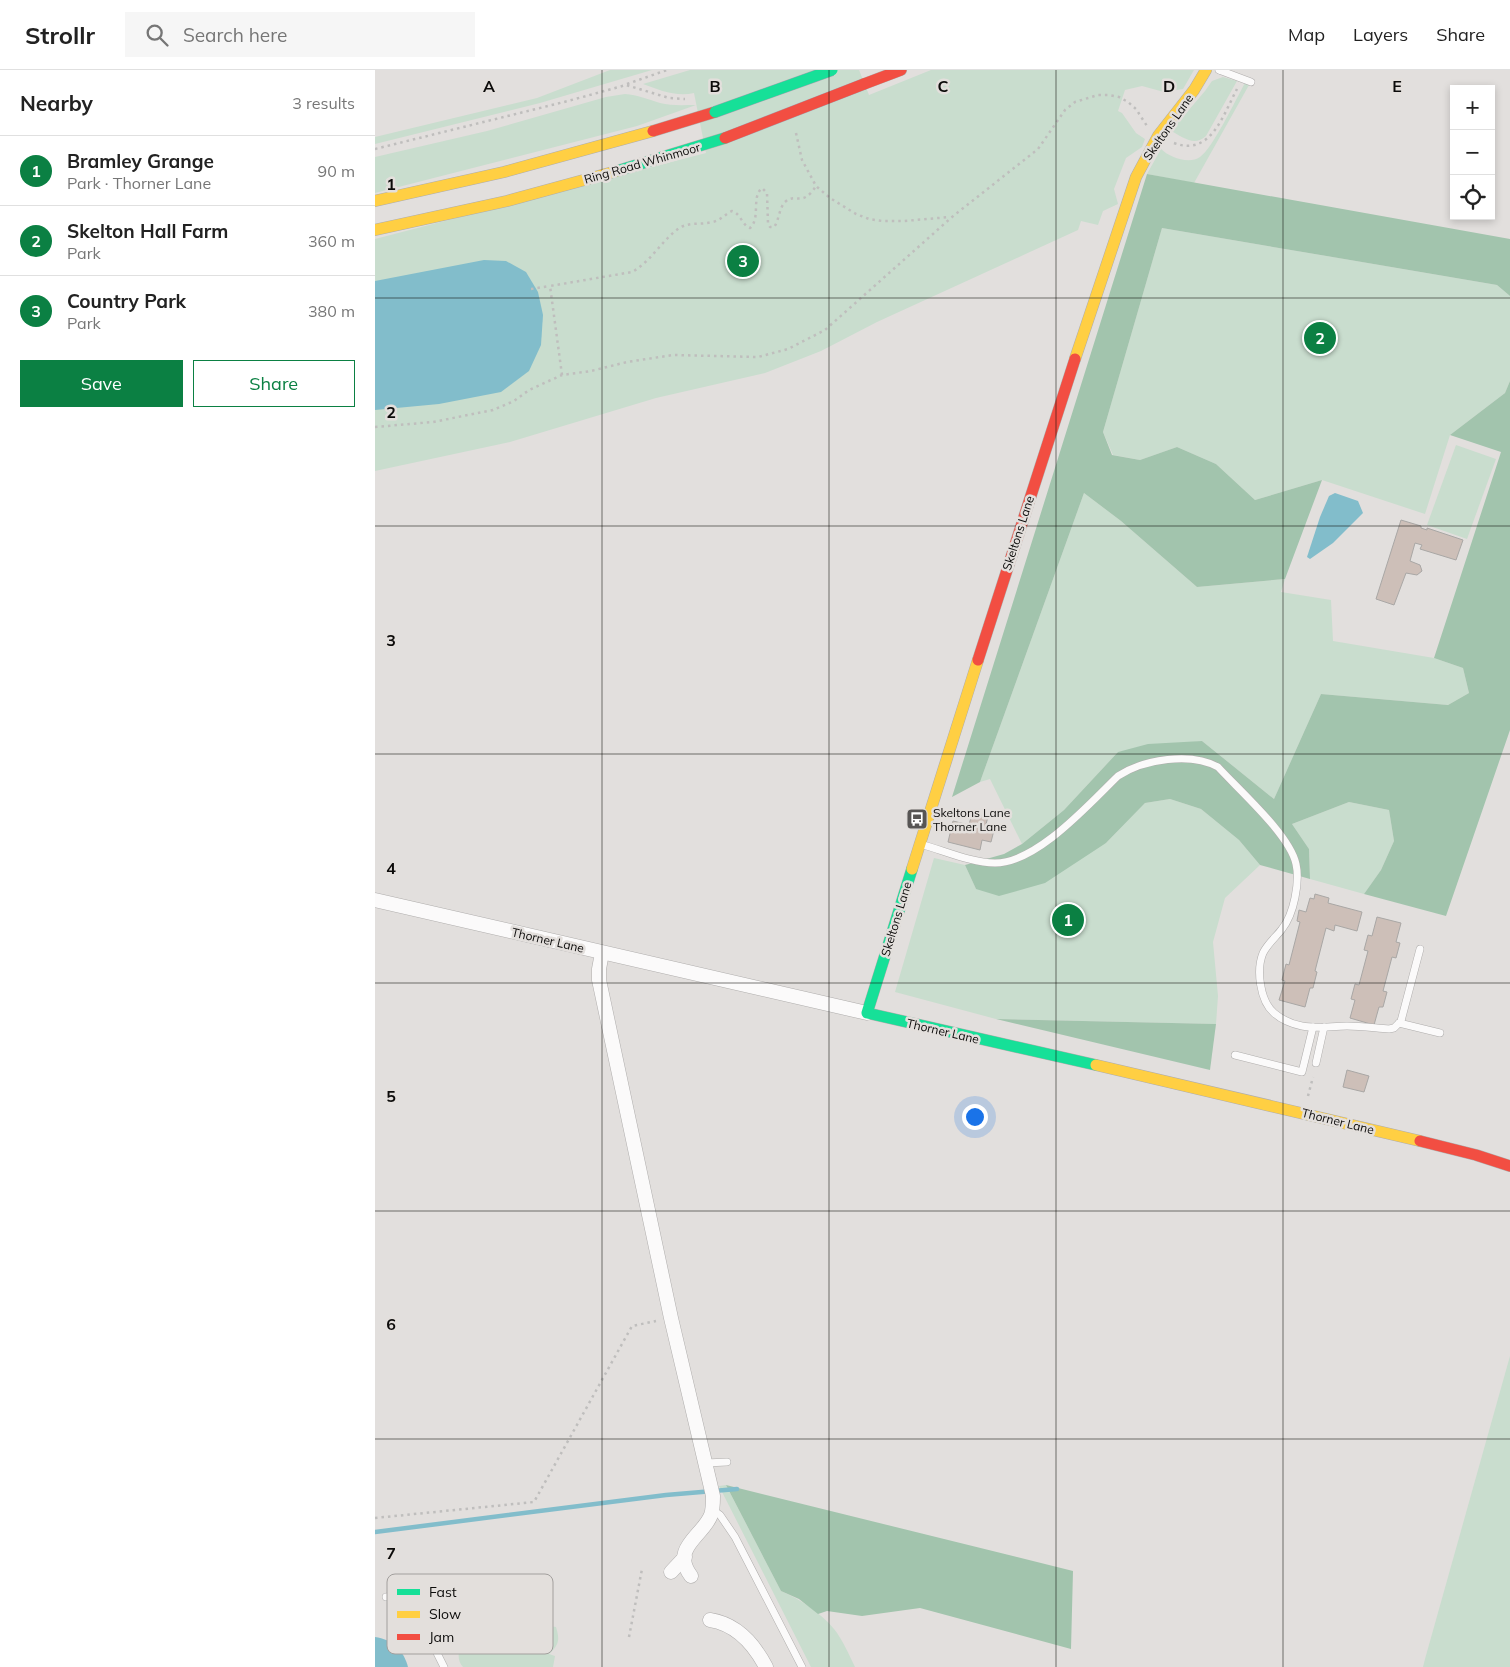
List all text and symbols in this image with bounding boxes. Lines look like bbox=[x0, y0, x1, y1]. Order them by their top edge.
search box bbox=[125, 12, 475, 57]
text: Strollr bbox=[25, 20, 95, 50]
icon: search bbox=[143, 21, 171, 49]
text: Search here bbox=[183, 23, 287, 47]
text: Map bbox=[1288, 23, 1325, 46]
text: Layers bbox=[1353, 23, 1408, 46]
text: Share bbox=[1436, 23, 1485, 46]
text: A bbox=[483, 76, 495, 96]
text: B bbox=[709, 76, 721, 96]
text: C bbox=[938, 76, 949, 96]
text: D bbox=[1163, 76, 1175, 96]
text: E bbox=[1392, 76, 1402, 96]
map controls bbox=[1450, 85, 1495, 220]
button: + bbox=[1450, 85, 1495, 130]
text: Nearby bbox=[20, 90, 93, 116]
street label: Skeltons Lane bbox=[1140, 91, 1196, 163]
text: 3 results bbox=[292, 93, 355, 113]
button: − bbox=[1450, 130, 1495, 175]
street label: Ring Road Whinmoor bbox=[582, 139, 702, 187]
text: Bramley Grange bbox=[67, 149, 214, 173]
text: 1 bbox=[31, 161, 41, 181]
text: 90 m bbox=[318, 161, 355, 181]
text: Park · Thorner Lane bbox=[67, 173, 211, 193]
text: 1 bbox=[386, 174, 396, 194]
button: locate bbox=[1450, 175, 1495, 220]
text: Skelton Hall Farm bbox=[67, 219, 228, 243]
text: 2 bbox=[31, 231, 41, 251]
text: 360 m bbox=[308, 231, 355, 251]
pin: 3 bbox=[727, 242, 759, 280]
text: Park bbox=[67, 243, 101, 263]
text: Country Park bbox=[67, 289, 186, 313]
text: 3 bbox=[31, 301, 41, 321]
text: 380 m bbox=[308, 301, 355, 321]
text: Park bbox=[67, 313, 101, 333]
pin: 2 bbox=[1304, 319, 1336, 357]
button: Save bbox=[20, 360, 183, 407]
button: Share bbox=[193, 360, 355, 407]
text: 2 bbox=[386, 402, 396, 422]
street label: Skeltons Lane bbox=[999, 494, 1037, 572]
text: 3 bbox=[386, 630, 396, 650]
place label: Skeltons Lane Thorner Lane bbox=[933, 805, 1010, 834]
bus stop icon: Skeltons Lane Thorner Lane bbox=[905, 807, 929, 831]
text: 4 bbox=[386, 858, 396, 878]
street label: Skeltons Lane bbox=[878, 880, 914, 958]
pin: 1 bbox=[1052, 901, 1084, 939]
street label: Thorner Lane bbox=[510, 924, 586, 956]
street label: Thorner Lane bbox=[905, 1015, 981, 1047]
text: 5 bbox=[386, 1086, 396, 1106]
your location bbox=[962, 1104, 988, 1130]
street label: Thorner Lane bbox=[1300, 1105, 1376, 1137]
text: 6 bbox=[386, 1314, 396, 1334]
text: 7 bbox=[386, 1543, 396, 1563]
legend bbox=[387, 1574, 553, 1654]
text: Fast bbox=[429, 1583, 457, 1601]
text: Slow bbox=[429, 1605, 461, 1623]
text: Jam bbox=[429, 1628, 454, 1646]

